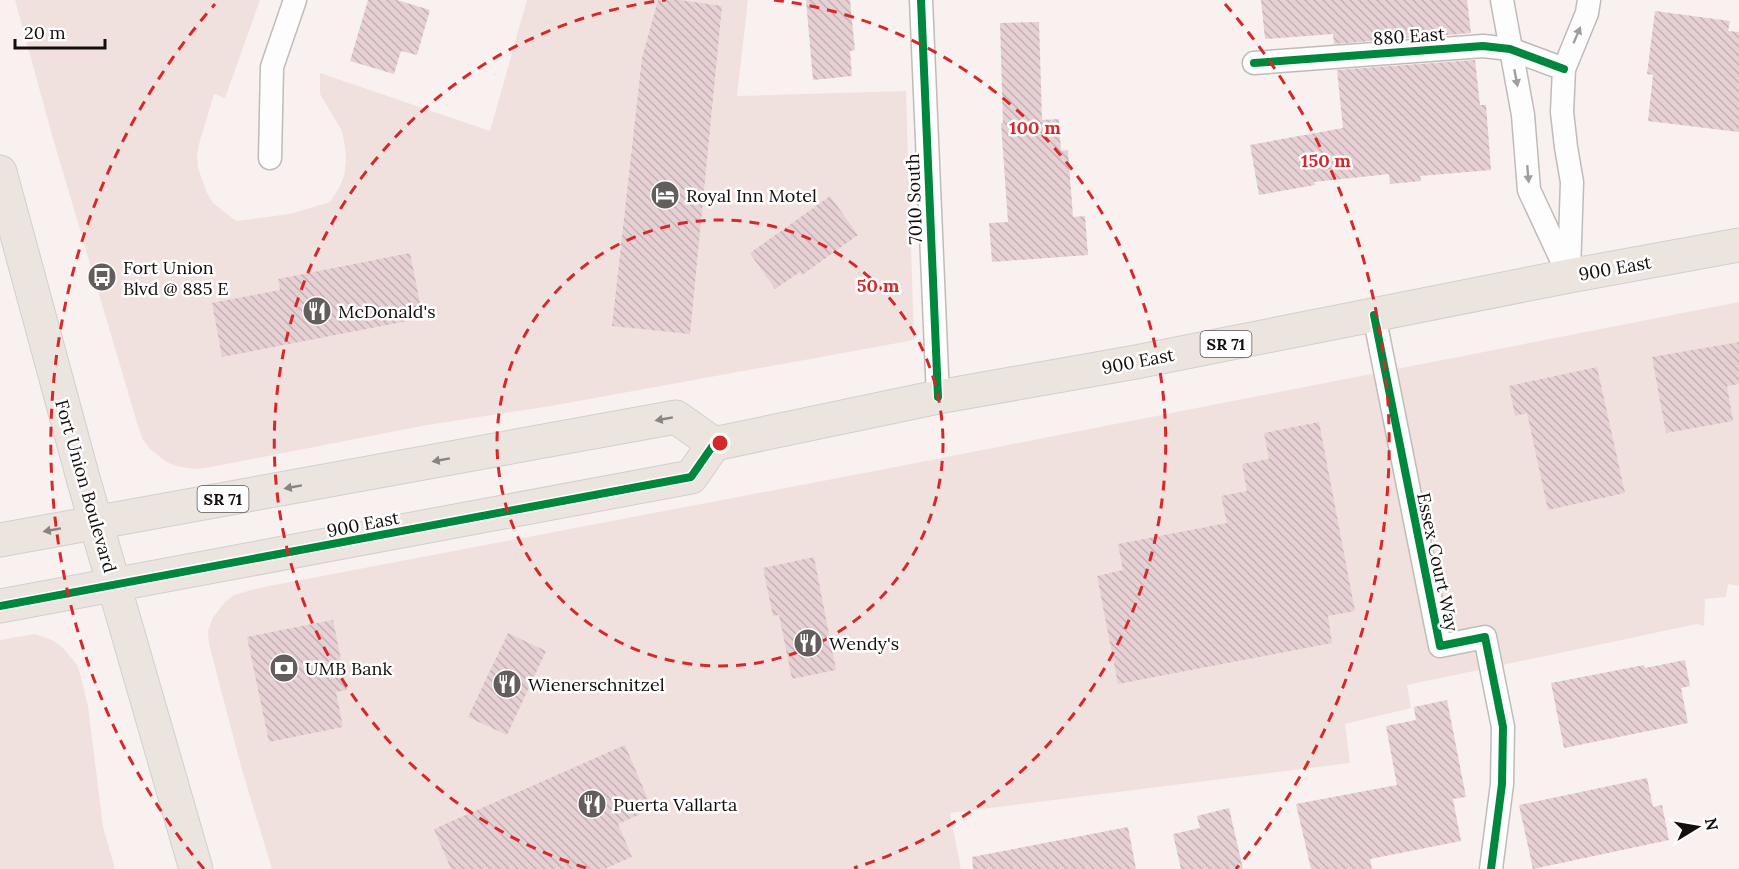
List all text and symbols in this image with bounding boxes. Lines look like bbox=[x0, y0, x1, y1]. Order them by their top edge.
scale bar bbox=[15, 12, 105, 50]
text: 20 m bbox=[24, 21, 66, 44]
street label: 880 East bbox=[1372, 22, 1446, 50]
one-way arrow bbox=[1572, 26, 1582, 44]
one-way arrow bbox=[1511, 69, 1520, 88]
text: 100 m bbox=[1009, 116, 1061, 139]
text: 150 m bbox=[1301, 149, 1351, 172]
street label: 7010 South bbox=[901, 153, 927, 245]
one-way arrow bbox=[1523, 164, 1532, 183]
hotel icon: Royal Inn Motel bbox=[649, 179, 681, 211]
place label: Royal Inn Motel bbox=[686, 184, 817, 207]
street label: 900 East bbox=[1577, 250, 1653, 286]
place label: Fort Union Blvd @ 885 E bbox=[123, 256, 228, 300]
bus stop icon: Fort Union Blvd @ 885 E bbox=[86, 261, 118, 293]
text: 50 m bbox=[857, 274, 900, 297]
restaurant icon: McDonald's bbox=[301, 295, 333, 327]
place label: McDonald's bbox=[338, 300, 436, 323]
road number: SR 71 bbox=[1200, 331, 1252, 357]
street label: 900 East bbox=[1100, 343, 1176, 379]
street label: Fort Union Boulevard bbox=[50, 397, 122, 575]
one-way arrow bbox=[654, 415, 673, 424]
centre of rings bbox=[710, 433, 730, 453]
one-way arrow bbox=[431, 456, 450, 465]
one-way arrow bbox=[283, 483, 302, 492]
road number: SR 71 bbox=[198, 486, 248, 512]
street label: Essex Court Way bbox=[1412, 491, 1464, 634]
street label: 900 East bbox=[325, 506, 401, 542]
one-way arrow bbox=[43, 526, 62, 535]
restaurant icon: Wendy's bbox=[792, 627, 824, 659]
place label: Wendy's bbox=[829, 632, 899, 655]
bank icon: UMB Bank bbox=[268, 652, 300, 684]
place label: UMB Bank bbox=[305, 657, 392, 680]
restaurant icon: Wienerschnitzel bbox=[491, 668, 523, 700]
place label: Wienerschnitzel bbox=[528, 673, 665, 696]
restaurant icon: Puerta Vallarta bbox=[576, 788, 608, 820]
place label: Puerta Vallarta bbox=[613, 793, 737, 816]
north arrow bbox=[1667, 797, 1727, 857]
text: N bbox=[1701, 816, 1723, 832]

